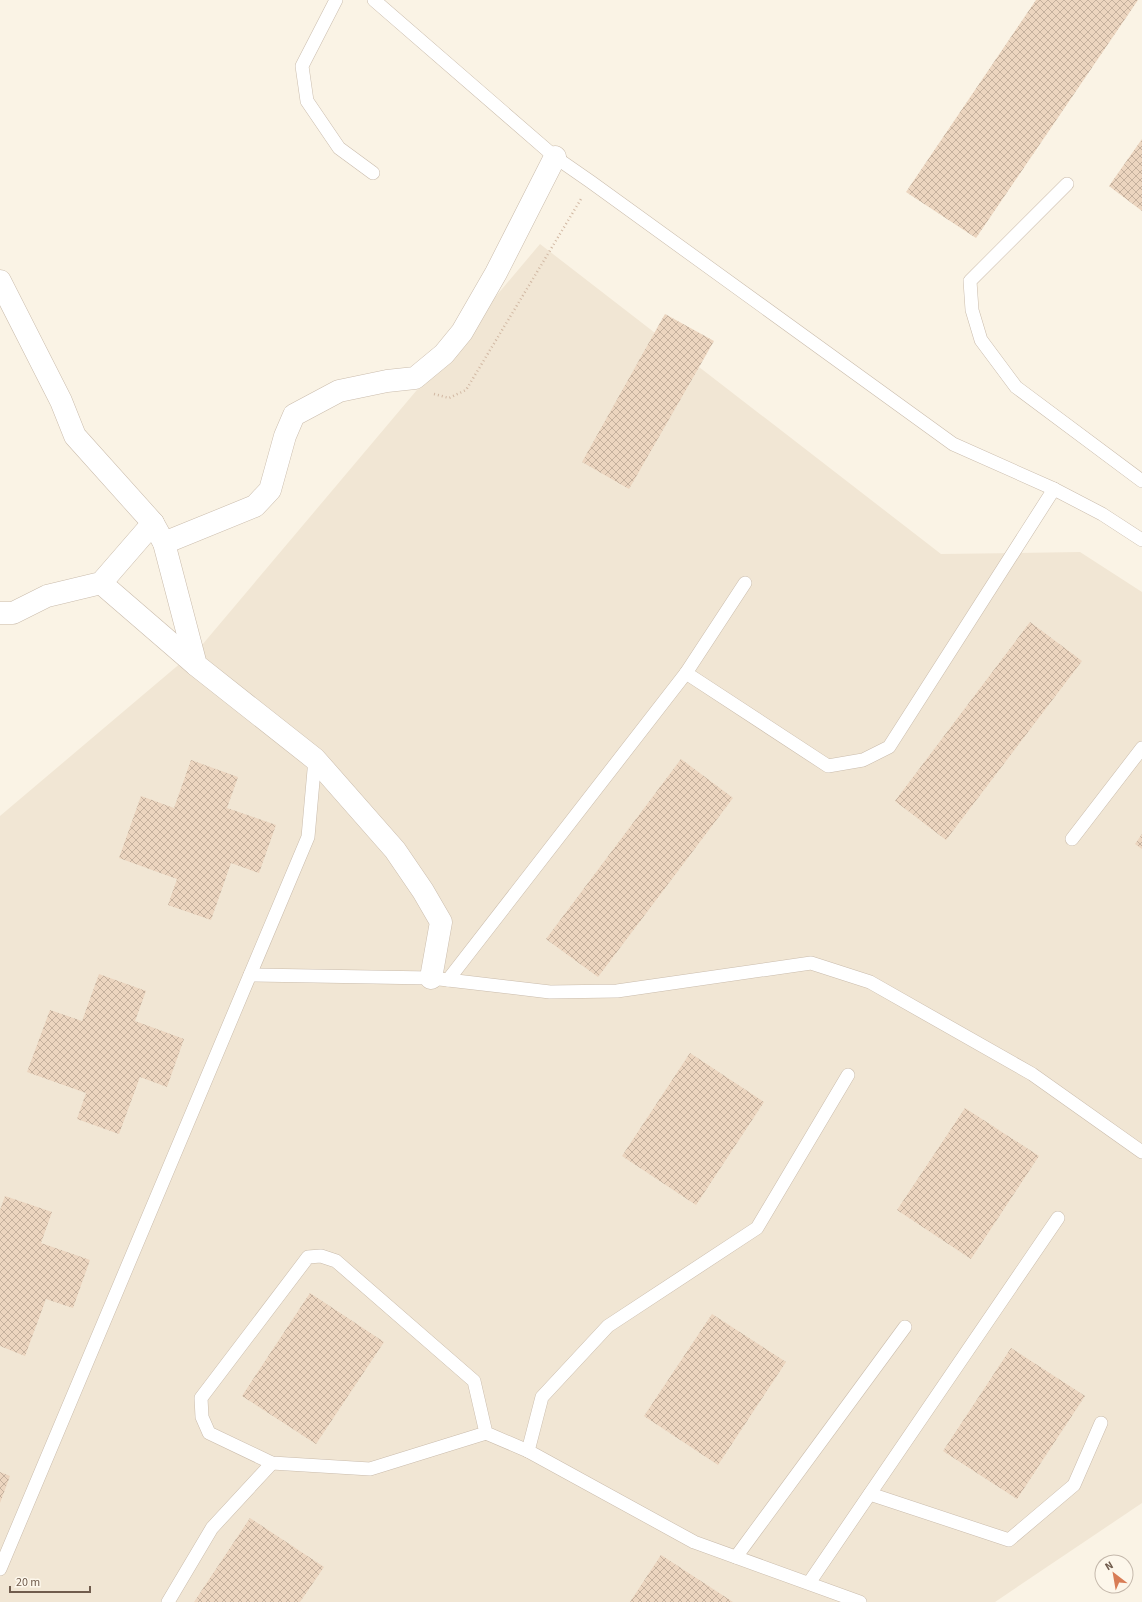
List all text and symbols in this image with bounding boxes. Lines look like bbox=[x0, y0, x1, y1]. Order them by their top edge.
north arrow bbox=[1094, 1554, 1134, 1594]
text: N bbox=[1102, 1558, 1116, 1574]
scale bar bbox=[10, 1568, 90, 1594]
text: 20 m bbox=[16, 1574, 40, 1591]

